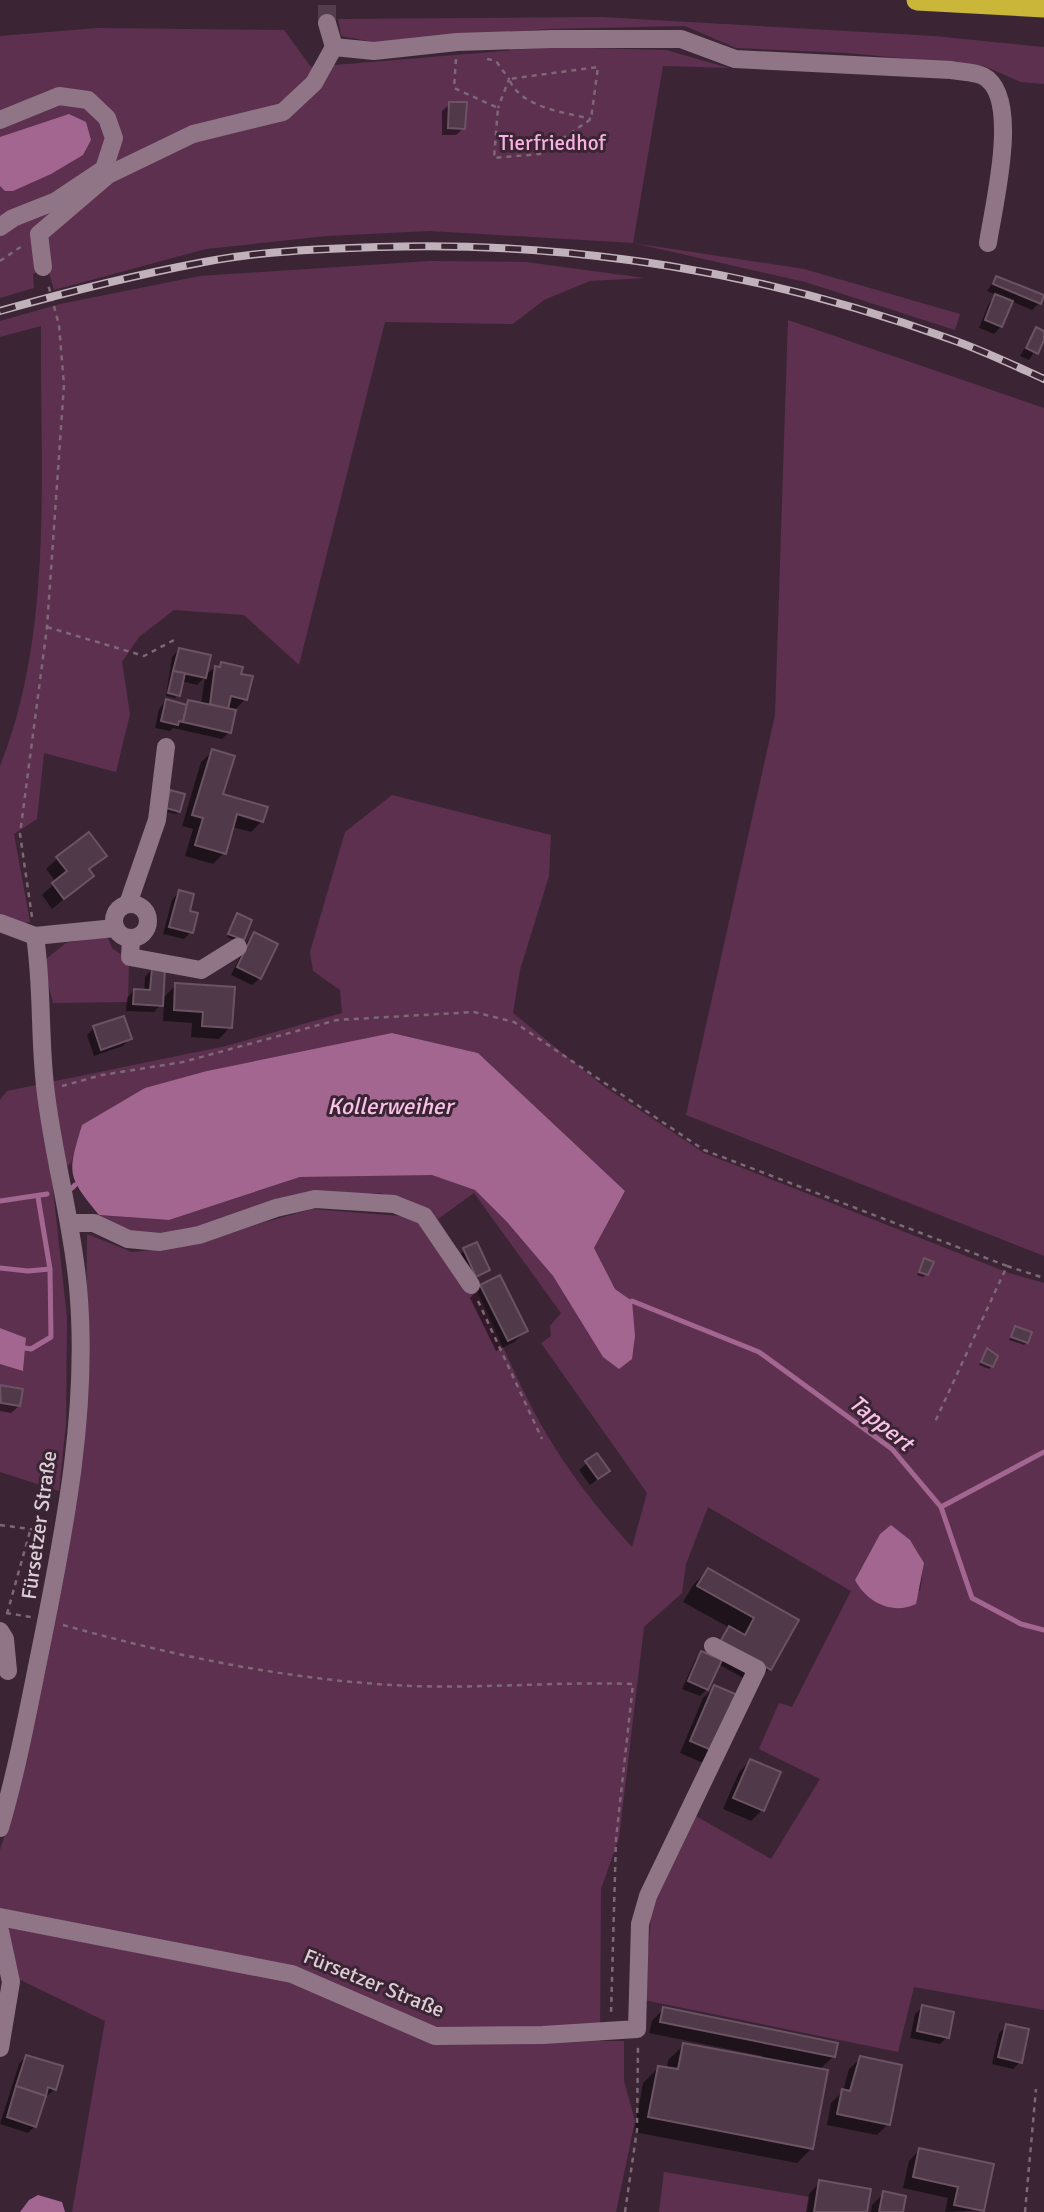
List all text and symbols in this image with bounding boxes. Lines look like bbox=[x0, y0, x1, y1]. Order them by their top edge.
park label: Tierfriedhof bbox=[499, 130, 606, 156]
water label: Kollerweiher bbox=[327, 1092, 456, 1121]
water label: Tappert bbox=[843, 1388, 921, 1459]
street label: Fürsetzer Straße bbox=[16, 1449, 62, 1601]
street label: Fürsetzer Straße bbox=[300, 1943, 448, 2023]

